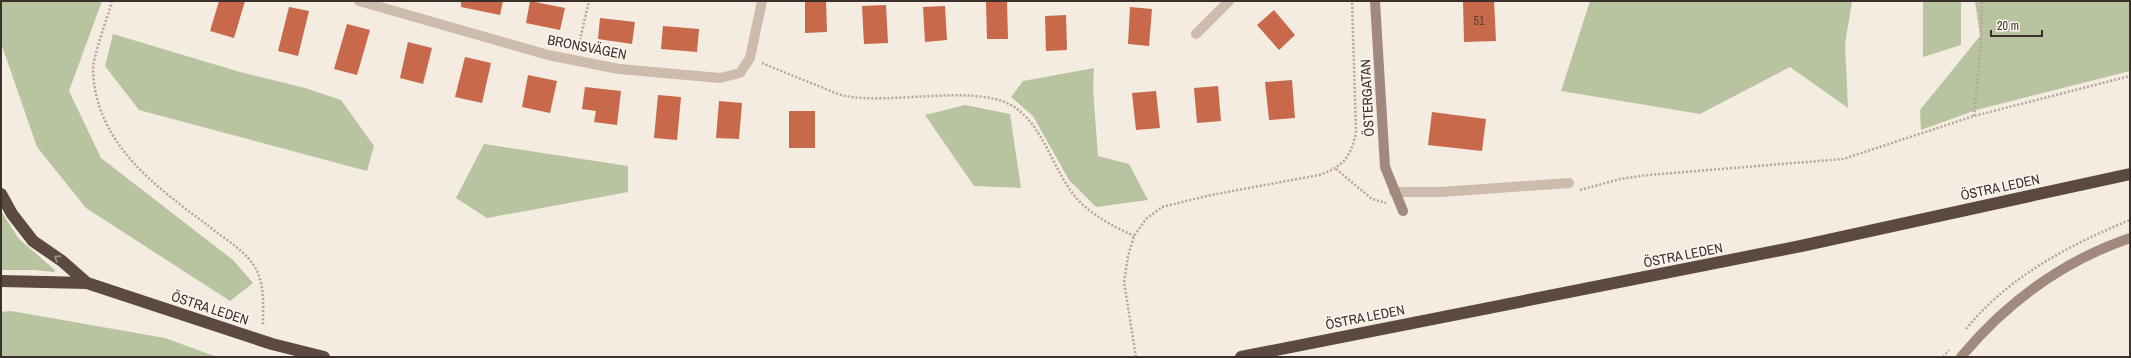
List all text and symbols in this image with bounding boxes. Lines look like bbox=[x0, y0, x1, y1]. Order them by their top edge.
scale bar bbox=[1991, 12, 2042, 38]
house number: 51 bbox=[1474, 13, 1485, 29]
text: 20 m bbox=[1997, 18, 2019, 34]
street label: BRONSVÄGEN bbox=[546, 31, 628, 63]
street label: ÖSTERGATAN bbox=[1356, 59, 1378, 137]
street label: ÖSTRA LEDEN bbox=[1959, 170, 2041, 204]
street label: ÖSTRA LEDEN bbox=[1642, 238, 1724, 272]
one-way arrow bbox=[54, 256, 61, 263]
street label: ÖSTRA LEDEN bbox=[169, 287, 251, 329]
street label: ÖSTRA LEDEN bbox=[1324, 300, 1406, 334]

